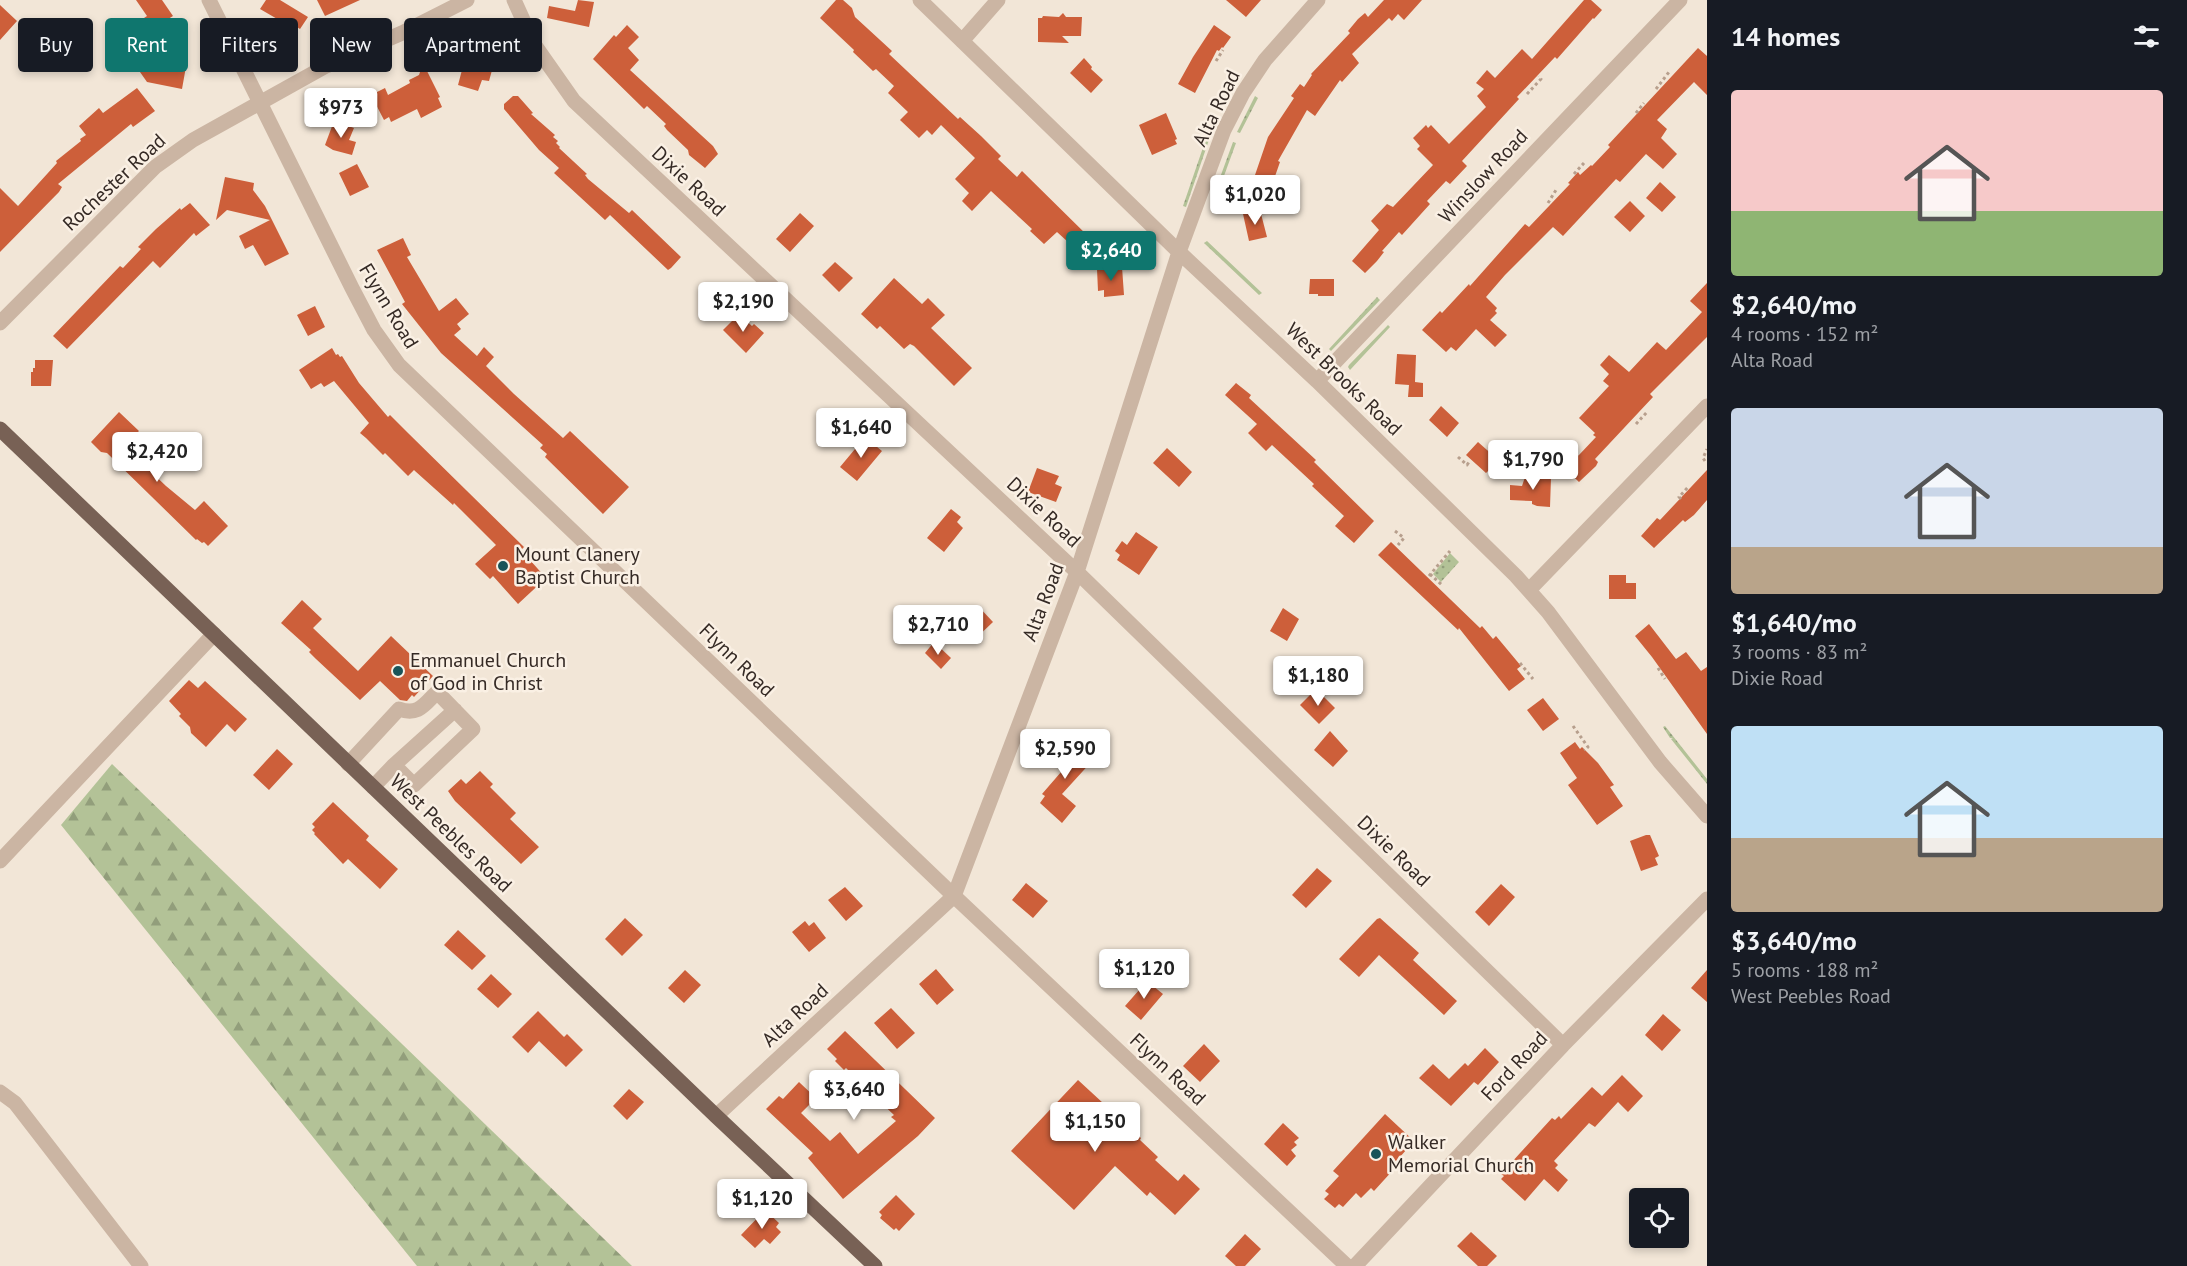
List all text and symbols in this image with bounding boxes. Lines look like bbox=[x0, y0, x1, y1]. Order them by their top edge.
chip: Buy bbox=[18, 18, 93, 72]
chip: Rent bbox=[105, 18, 188, 72]
chip: Filters bbox=[200, 18, 298, 72]
chip: New bbox=[310, 18, 392, 72]
chip: Apartment bbox=[404, 18, 542, 72]
text: 14 homes bbox=[1731, 20, 1840, 53]
icon: filters bbox=[2130, 20, 2163, 53]
street label: Alta Road bbox=[1186, 65, 1246, 151]
pin: $973 bbox=[305, 88, 377, 139]
text: $973 bbox=[318, 94, 364, 120]
street label: Winslow Road bbox=[1433, 123, 1533, 229]
street label: Rochester Road bbox=[57, 128, 171, 236]
icon: home bbox=[1893, 129, 2001, 237]
street label: Dixie Road bbox=[647, 140, 731, 222]
pin: $1,020 bbox=[1206, 175, 1304, 226]
text: $1,020 bbox=[1224, 181, 1286, 207]
pin: $2,640 bbox=[1062, 231, 1160, 282]
text: $2,640 bbox=[1080, 237, 1142, 263]
street label: Flynn Road bbox=[353, 259, 425, 353]
pin: $2,190 bbox=[694, 282, 792, 333]
text: $2,190 bbox=[712, 288, 774, 314]
text: $2,640/mo bbox=[1731, 288, 1857, 321]
street label: West Brooks Road bbox=[1280, 317, 1408, 441]
text: 4 rooms · 152 m² bbox=[1731, 321, 1878, 347]
text: Alta Road bbox=[1731, 347, 1813, 373]
pin: $1,640 bbox=[812, 408, 910, 459]
text: $1,640 bbox=[830, 414, 892, 440]
pin: $2,420 bbox=[108, 432, 206, 483]
text: $2,420 bbox=[126, 438, 188, 464]
pin: $1,790 bbox=[1484, 440, 1582, 491]
text: $1,790 bbox=[1502, 446, 1564, 472]
icon: home bbox=[1893, 447, 2001, 555]
street label: Dixie Road bbox=[1002, 471, 1086, 553]
place label: Mount Clanery Baptist Church bbox=[515, 541, 640, 590]
marker: Mount Clanery Baptist Church bbox=[496, 559, 510, 573]
street label: Alta Road bbox=[1016, 559, 1070, 645]
pin: $2,710 bbox=[889, 605, 987, 656]
text: $1,640/mo bbox=[1731, 606, 1857, 639]
text: $2,710 bbox=[907, 611, 969, 637]
street label: Flynn Road bbox=[694, 618, 780, 702]
text: 3 rooms · 83 m² bbox=[1731, 639, 1867, 665]
place label: Emmanuel Church of God in Christ bbox=[410, 647, 566, 696]
pin: $1,180 bbox=[1269, 656, 1367, 707]
text: $1,180 bbox=[1287, 662, 1349, 688]
marker: Emmanuel Church of God in Christ bbox=[391, 664, 405, 678]
text: Dixie Road bbox=[1731, 665, 1823, 691]
pin: $2,590 bbox=[1016, 729, 1114, 780]
text: $2,590 bbox=[1034, 735, 1096, 761]
icon: home bbox=[1893, 765, 2001, 873]
street label: West Peebles Road bbox=[384, 768, 518, 898]
street label: Dixie Road bbox=[1352, 810, 1436, 892]
text: $3,640/mo bbox=[1731, 924, 1857, 957]
pin: $1,120 bbox=[1095, 949, 1193, 1000]
text: $1,120 bbox=[1113, 955, 1175, 981]
text: 5 rooms · 188 m² bbox=[1731, 957, 1878, 983]
street label: Alta Road bbox=[756, 978, 834, 1052]
text: West Peebles Road bbox=[1731, 983, 1891, 1009]
street label: Ford Road bbox=[1475, 1026, 1553, 1106]
street label: Flynn Road bbox=[1124, 1027, 1212, 1111]
pin: $3,640 bbox=[805, 1070, 903, 1121]
text: $3,640 bbox=[823, 1076, 885, 1102]
pin: $1,150 bbox=[1046, 1102, 1144, 1153]
text: $1,150 bbox=[1064, 1108, 1126, 1134]
place label: Walker Memorial Church bbox=[1388, 1129, 1534, 1178]
marker: Walker Memorial Church bbox=[1369, 1147, 1383, 1161]
pin: $1,120 bbox=[713, 1179, 811, 1230]
text: $1,120 bbox=[731, 1185, 793, 1211]
map controls bbox=[1629, 1188, 1689, 1248]
button: locate bbox=[1629, 1188, 1689, 1248]

